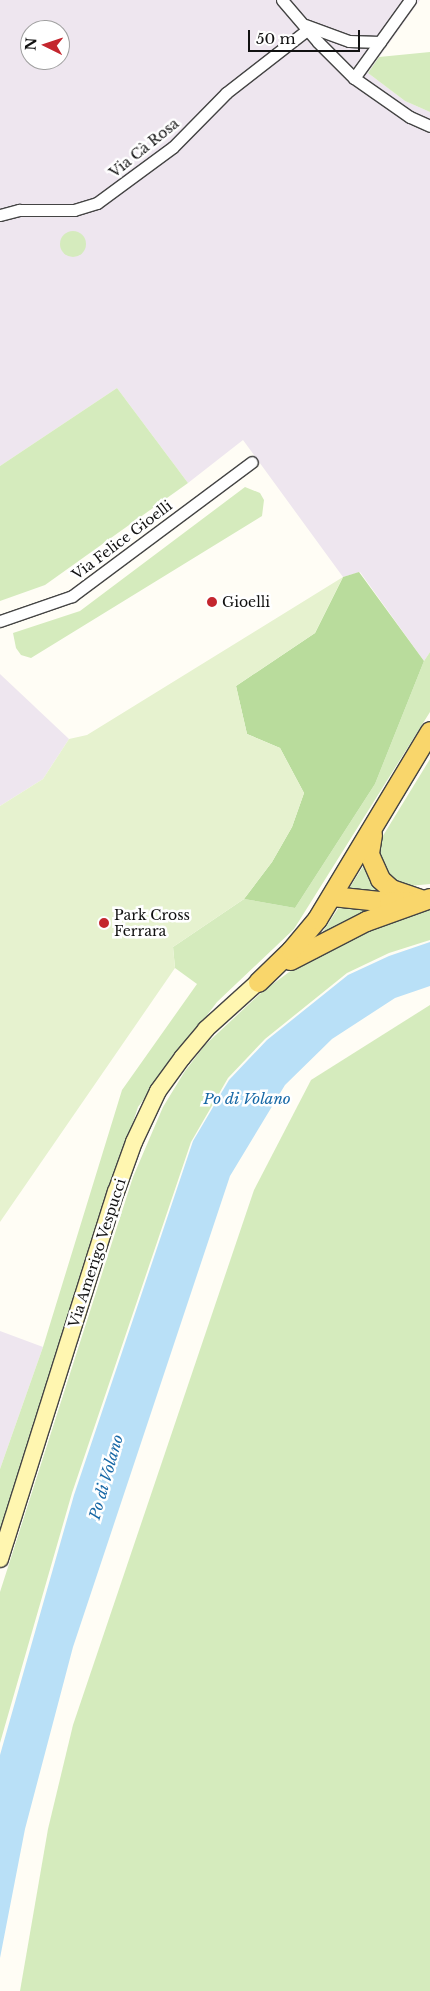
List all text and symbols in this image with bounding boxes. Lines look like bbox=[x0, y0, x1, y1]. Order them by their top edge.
north arrow bbox=[20, 20, 70, 70]
scale bar bbox=[250, 20, 362, 52]
text: 50 m bbox=[256, 29, 296, 48]
text: N bbox=[22, 37, 40, 51]
street label: Via Cà Rosa bbox=[106, 115, 182, 181]
street label: Via Felice Gioelli bbox=[69, 497, 175, 583]
place label: Gioelli bbox=[222, 594, 270, 610]
marker: Gioelli bbox=[206, 596, 218, 608]
place label: Park Cross Ferrara bbox=[114, 907, 190, 940]
marker: Park Cross Ferrara bbox=[98, 917, 110, 929]
water label: Po di Volano bbox=[203, 1090, 291, 1108]
street label: Via Amerigo Vespucci bbox=[65, 1176, 129, 1330]
water label: Po di Volano bbox=[85, 1432, 127, 1522]

